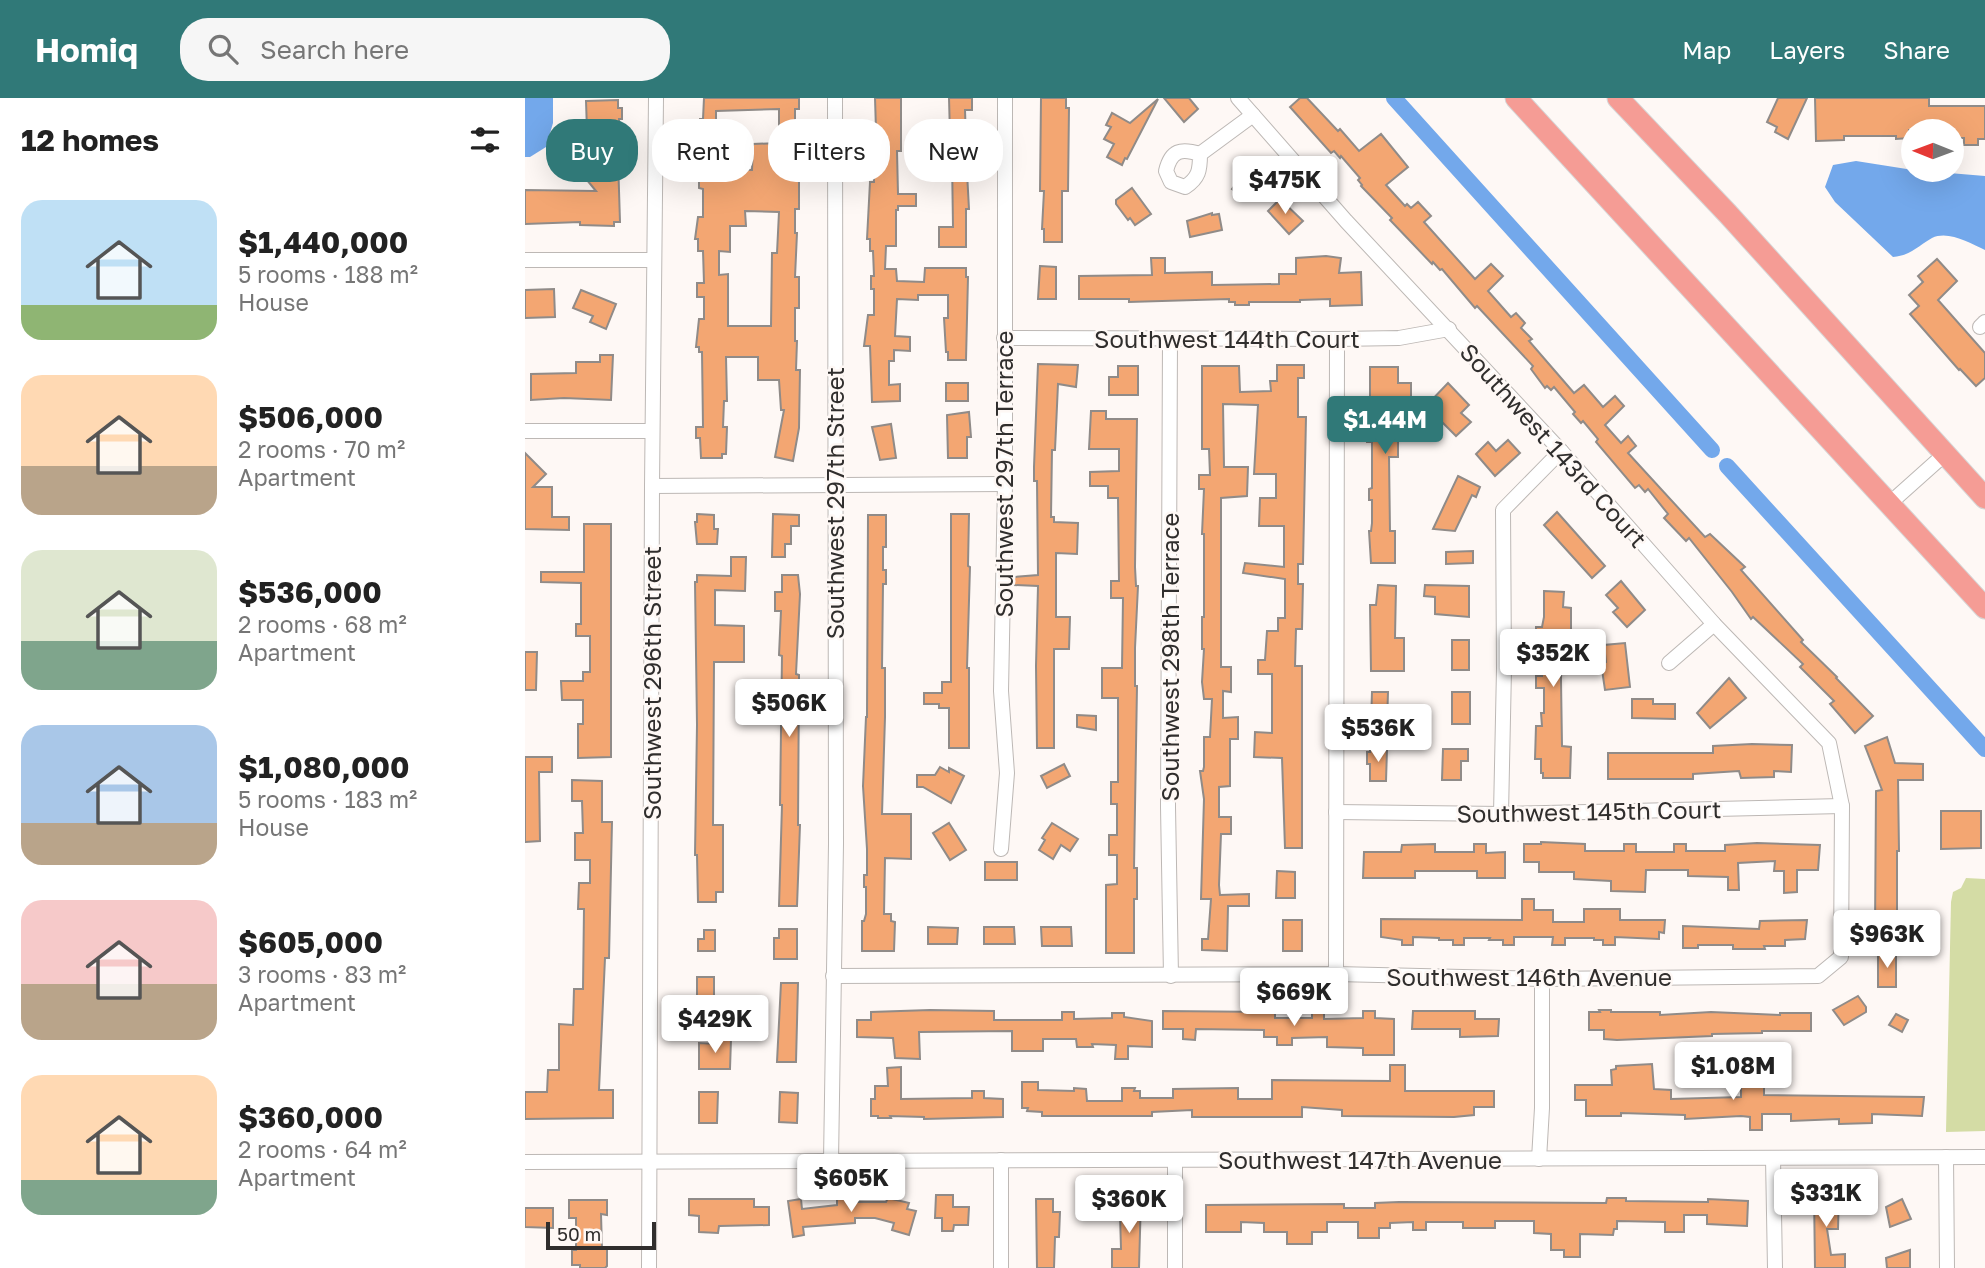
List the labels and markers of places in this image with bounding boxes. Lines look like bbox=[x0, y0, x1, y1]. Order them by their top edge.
pin: $475K bbox=[1236, 156, 1334, 216]
pin: $1.44M bbox=[1328, 396, 1442, 456]
pin: $352K bbox=[1504, 630, 1602, 689]
pin: $506K bbox=[740, 680, 838, 739]
pin: $536K bbox=[1329, 704, 1427, 764]
pin: $963K bbox=[1838, 910, 1936, 970]
pin: $669K bbox=[1245, 968, 1343, 1028]
pin: $429K bbox=[666, 996, 764, 1055]
pin: $1.08M bbox=[1676, 1042, 1790, 1102]
pin: $605K bbox=[802, 1154, 900, 1214]
pin: $331K bbox=[1777, 1170, 1875, 1229]
pin: $360K bbox=[1080, 1176, 1178, 1235]

